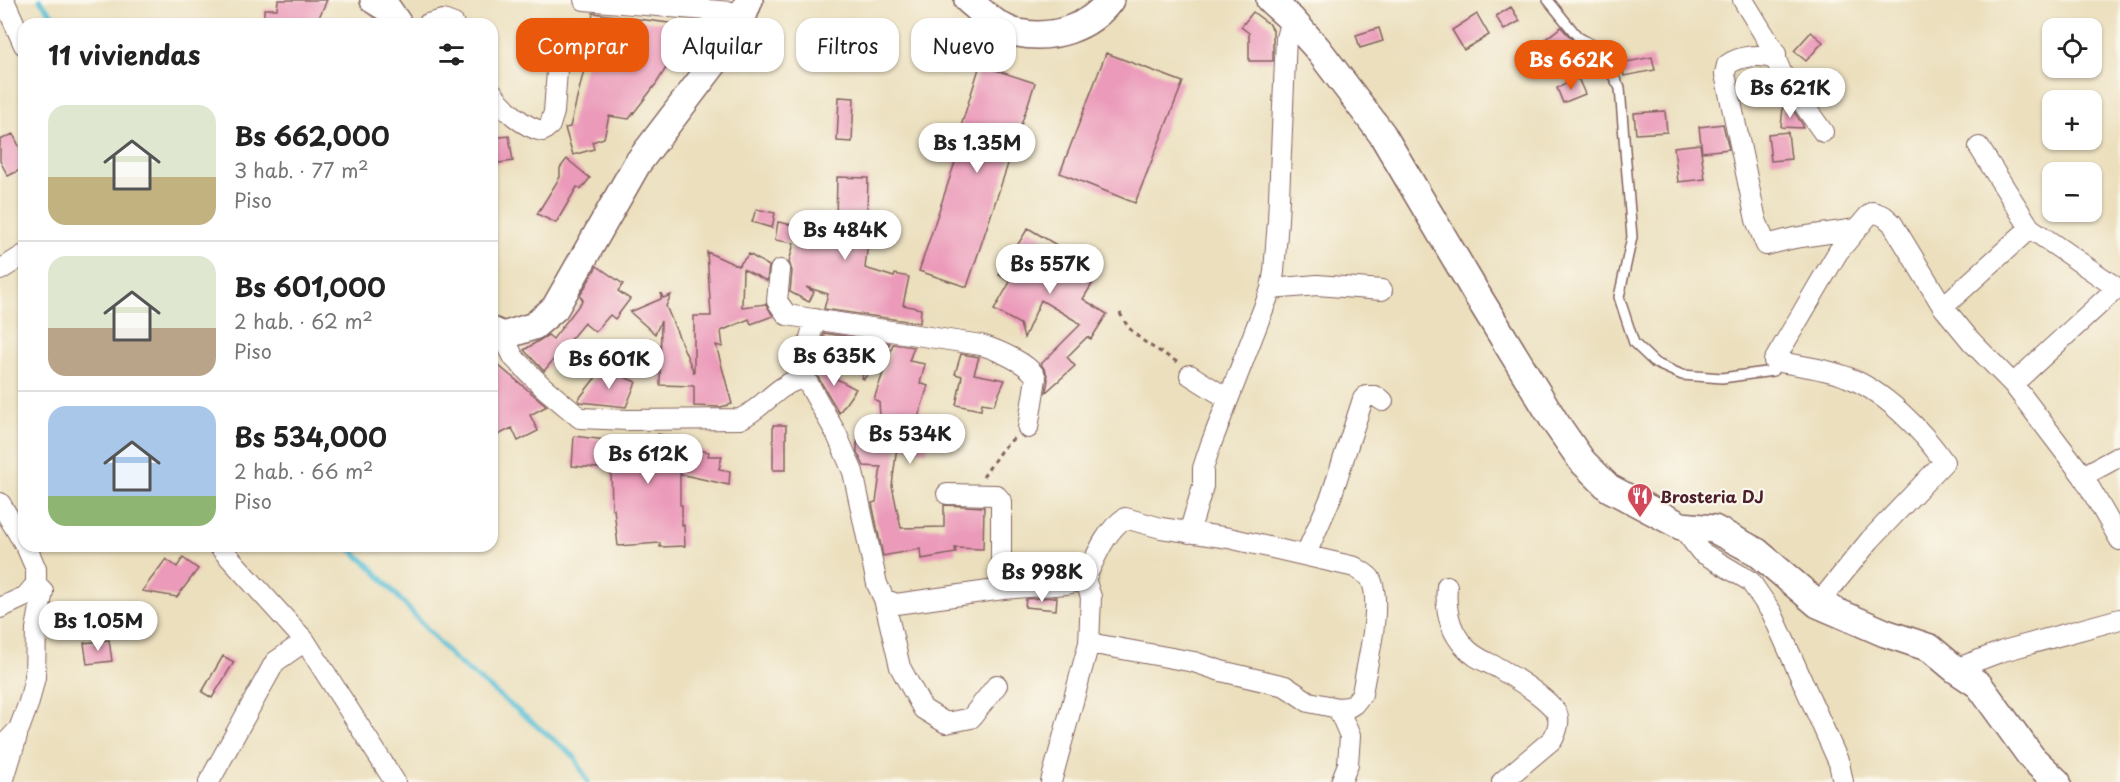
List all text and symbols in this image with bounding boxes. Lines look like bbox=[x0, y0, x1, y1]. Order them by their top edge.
chip: Comprar bbox=[516, 18, 649, 72]
chip: Alquilar bbox=[661, 18, 784, 72]
chip: Filtros bbox=[796, 18, 899, 72]
chip: Nuevo bbox=[911, 18, 1016, 72]
map controls bbox=[2042, 18, 2102, 222]
button: locate bbox=[2042, 18, 2102, 78]
text: 11 viviendas bbox=[48, 35, 200, 74]
icon: filters bbox=[435, 38, 468, 71]
pin: Bs 662K bbox=[1516, 40, 1626, 91]
text: Bs 662K bbox=[1528, 44, 1614, 74]
pin: Bs 621K bbox=[1735, 68, 1845, 119]
text: Bs 621K bbox=[1749, 72, 1831, 102]
button: + bbox=[2042, 90, 2102, 150]
text: Bs 662,000 bbox=[234, 116, 390, 155]
pin: Bs 1.35M bbox=[915, 123, 1039, 174]
text: Bs 1.35M bbox=[933, 127, 1021, 157]
icon: home bbox=[96, 129, 168, 201]
text: 3 hab. · 77 m² bbox=[234, 155, 369, 185]
button: − bbox=[2042, 162, 2102, 222]
text: Piso bbox=[234, 185, 272, 215]
pin: Bs 484K bbox=[790, 210, 900, 261]
text: Bs 484K bbox=[802, 214, 888, 244]
pin: Bs 557K bbox=[995, 244, 1105, 295]
text: Bs 557K bbox=[1010, 248, 1090, 278]
text: Bs 601,000 bbox=[234, 267, 386, 306]
icon: home bbox=[96, 280, 168, 352]
text: 2 hab. · 62 m² bbox=[234, 306, 373, 336]
text: Piso bbox=[234, 336, 272, 366]
pin: Bs 635K bbox=[779, 336, 889, 387]
pin: Bs 601K bbox=[554, 339, 664, 390]
text: Bs 635K bbox=[792, 340, 876, 370]
text: Bs 601K bbox=[568, 343, 650, 373]
pin: Bs 534K bbox=[855, 414, 965, 465]
text: Bs 534,000 bbox=[234, 417, 387, 456]
text: Bs 534K bbox=[868, 418, 952, 448]
icon: home bbox=[96, 430, 168, 502]
pin: Bs 612K bbox=[593, 434, 703, 485]
text: Bs 612K bbox=[608, 438, 688, 468]
text: 2 hab. · 66 m² bbox=[234, 456, 373, 486]
restaurant icon: Brosteria DJ bbox=[1625, 481, 1655, 519]
place label: Brosteria DJ bbox=[1660, 484, 1764, 508]
text: Piso bbox=[234, 486, 272, 516]
pin: Bs 998K bbox=[987, 552, 1097, 603]
text: Bs 998K bbox=[1001, 556, 1083, 586]
pin: Bs 1.05M bbox=[36, 601, 160, 652]
text: Bs 1.05M bbox=[53, 605, 143, 635]

